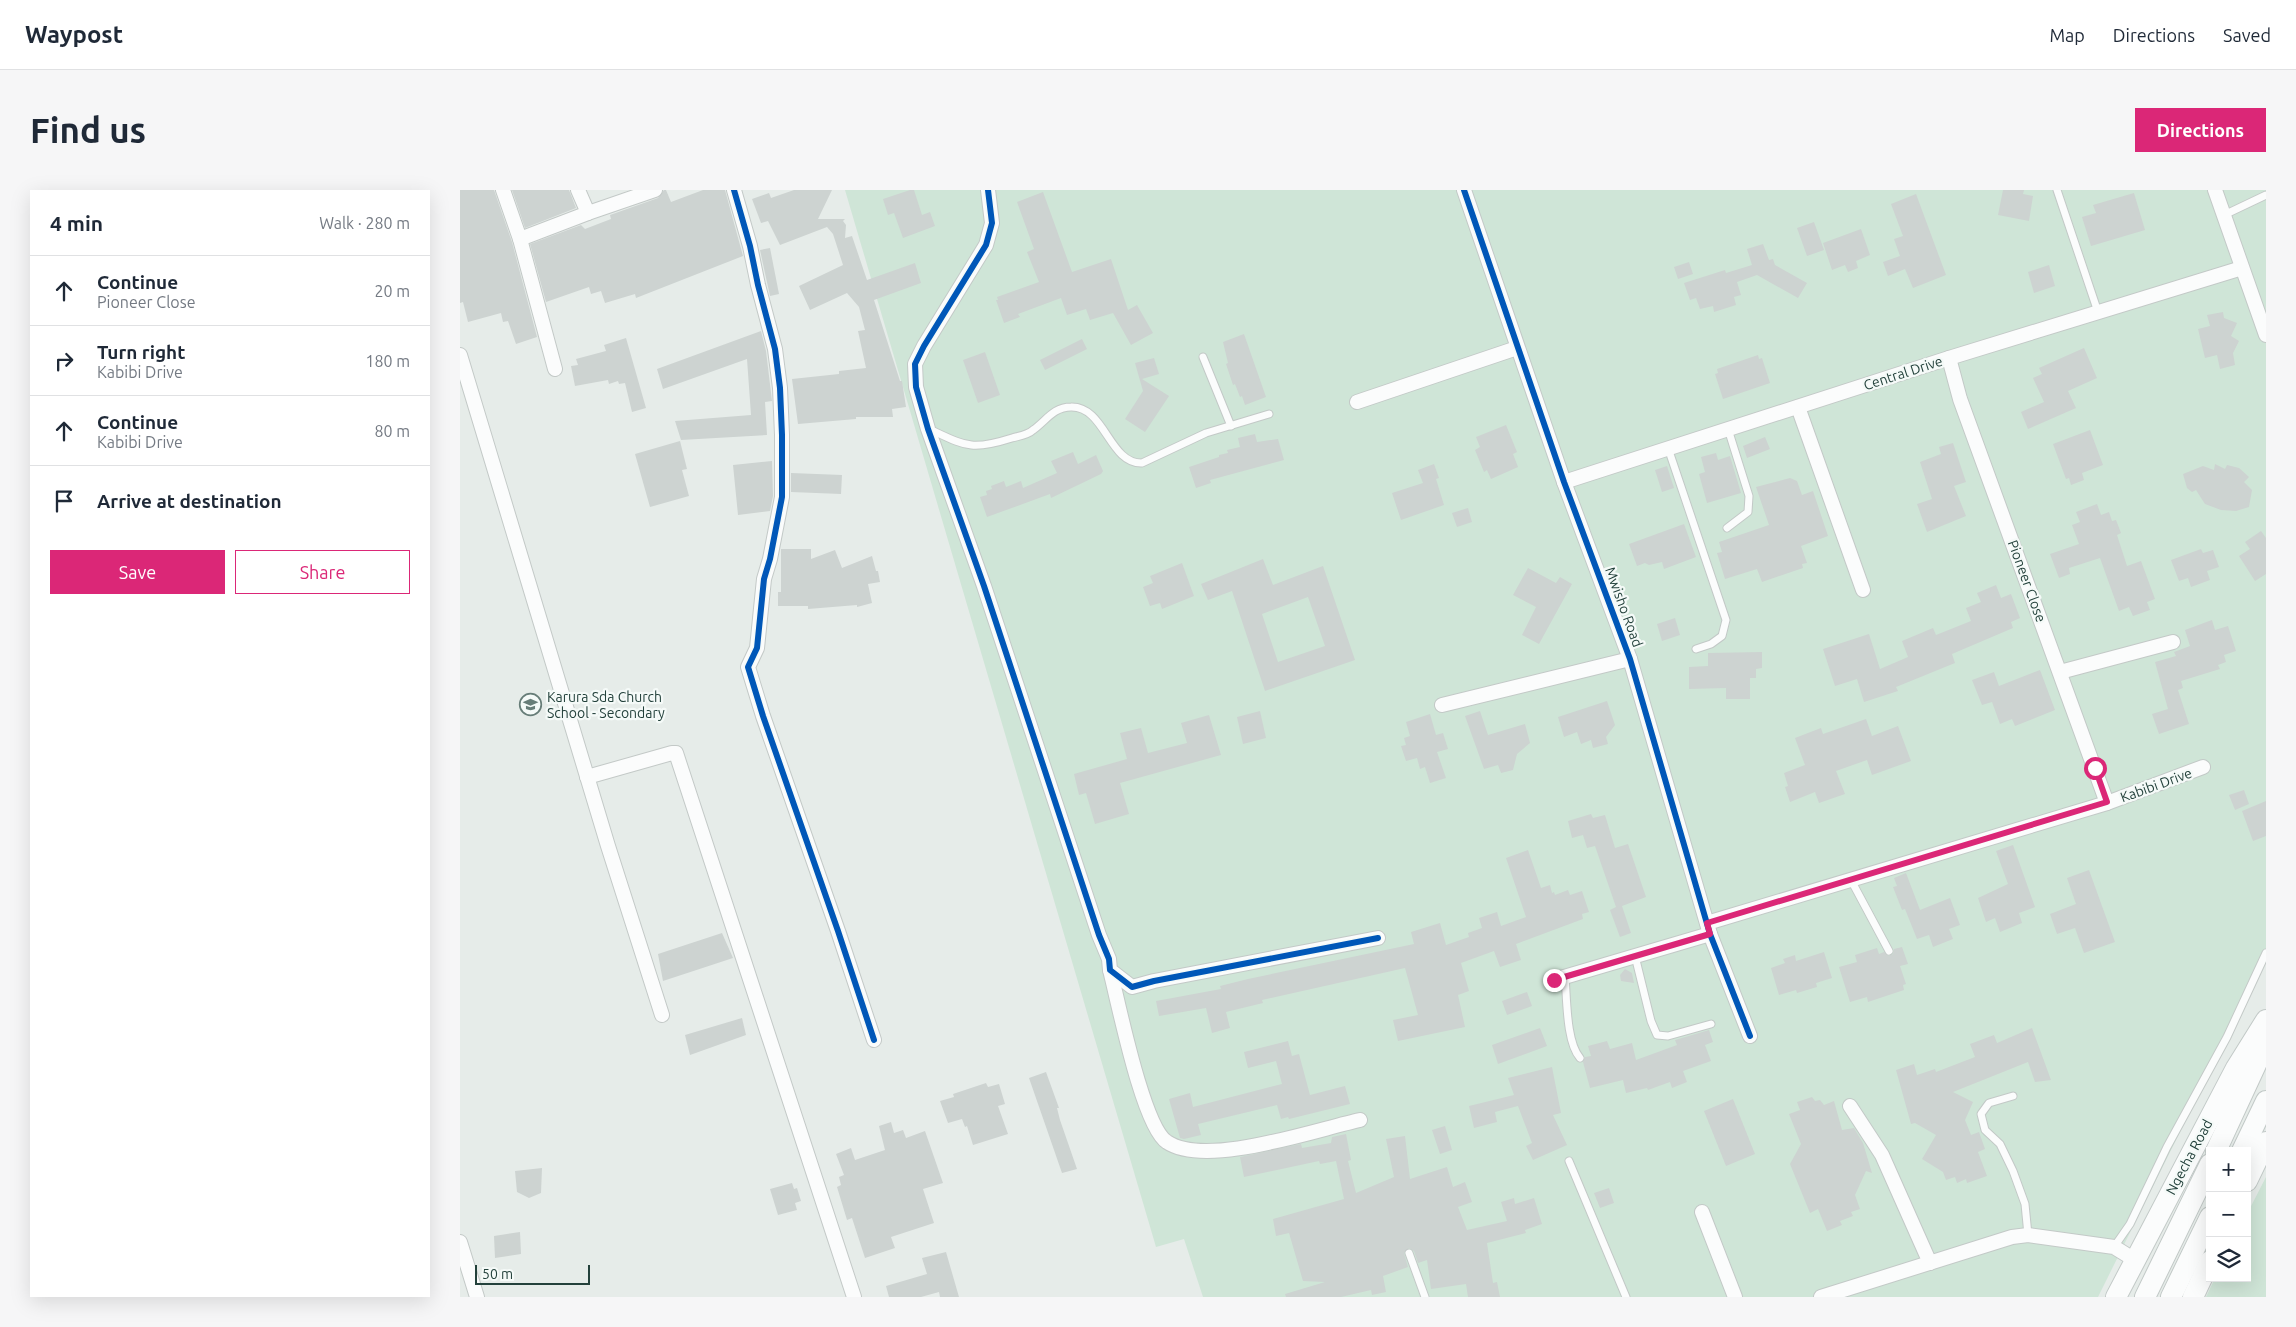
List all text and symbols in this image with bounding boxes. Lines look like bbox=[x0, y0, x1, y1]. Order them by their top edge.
text: Waypost bbox=[25, 21, 123, 48]
text: Map bbox=[2049, 25, 2085, 45]
text: Directions bbox=[2113, 25, 2195, 45]
text: Saved bbox=[2223, 25, 2271, 45]
button: Directions bbox=[2135, 108, 2266, 152]
text: Find us bbox=[30, 110, 146, 150]
text: 4 min bbox=[50, 211, 103, 235]
text: Walk · 280 m bbox=[319, 214, 410, 232]
text: Continue bbox=[97, 271, 178, 293]
icon: ahead bbox=[50, 277, 78, 305]
text: 20 m bbox=[374, 282, 410, 300]
text: Pioneer Close bbox=[97, 293, 195, 311]
text: Turn right bbox=[97, 341, 185, 363]
icon: right bbox=[50, 347, 78, 375]
text: 180 m bbox=[365, 352, 410, 370]
street label: Central Drive bbox=[1861, 353, 1945, 393]
text: Kabibi Drive bbox=[97, 363, 183, 381]
text: Continue bbox=[97, 411, 178, 433]
icon: ahead bbox=[50, 417, 78, 445]
text: 80 m bbox=[374, 422, 410, 440]
text: Kabibi Drive bbox=[97, 433, 183, 451]
icon: arrive bbox=[50, 487, 78, 515]
text: Arrive at destination bbox=[97, 490, 282, 512]
street label: Pioneer Close bbox=[2005, 538, 2049, 624]
button: Save bbox=[50, 550, 225, 594]
button: Share bbox=[235, 550, 410, 594]
street label: Mwisho Road bbox=[1602, 565, 1646, 649]
place label: Karura Sda Church School - Secondary bbox=[547, 689, 665, 721]
school or university icon: Karura Sda Church School - Secondary bbox=[519, 693, 543, 717]
route start bbox=[2084, 757, 2107, 780]
street label: Kabibi Drive bbox=[2118, 765, 2194, 805]
route end bbox=[1543, 969, 1566, 992]
street label: Ngecha Road bbox=[2162, 1117, 2216, 1197]
map controls bbox=[2206, 1147, 2251, 1282]
button: + bbox=[2206, 1147, 2251, 1192]
button: − bbox=[2206, 1192, 2251, 1237]
button: layers bbox=[2206, 1237, 2251, 1282]
scale bar bbox=[475, 1262, 590, 1285]
text: 50 m bbox=[482, 1266, 513, 1282]

